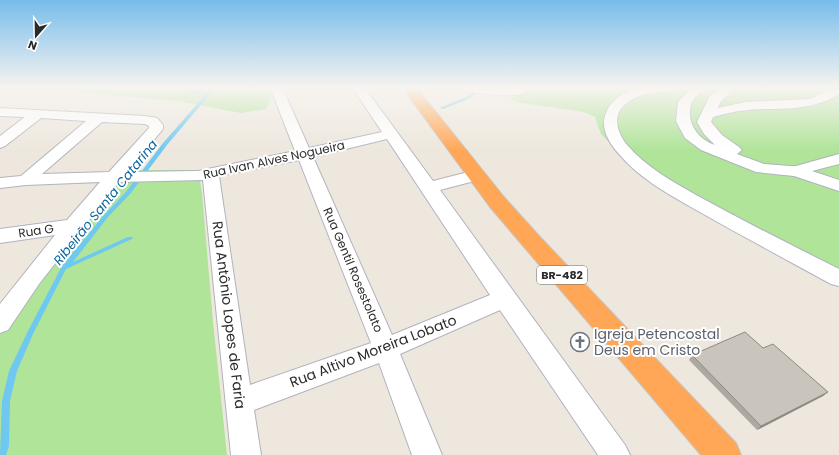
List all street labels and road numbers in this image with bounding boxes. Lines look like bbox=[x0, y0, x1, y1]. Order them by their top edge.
street label: Rua Ivan Alves Nogueira bbox=[201, 136, 346, 183]
street label: Rua Gentil Rosestolato bbox=[319, 205, 388, 335]
street label: Rua G bbox=[17, 220, 55, 241]
street label: Rua Antônio Lopes de Faria bbox=[208, 220, 250, 410]
road number: BR-482 bbox=[537, 266, 587, 284]
street label: Rua Altivo Moreira Lobato bbox=[287, 310, 459, 392]

